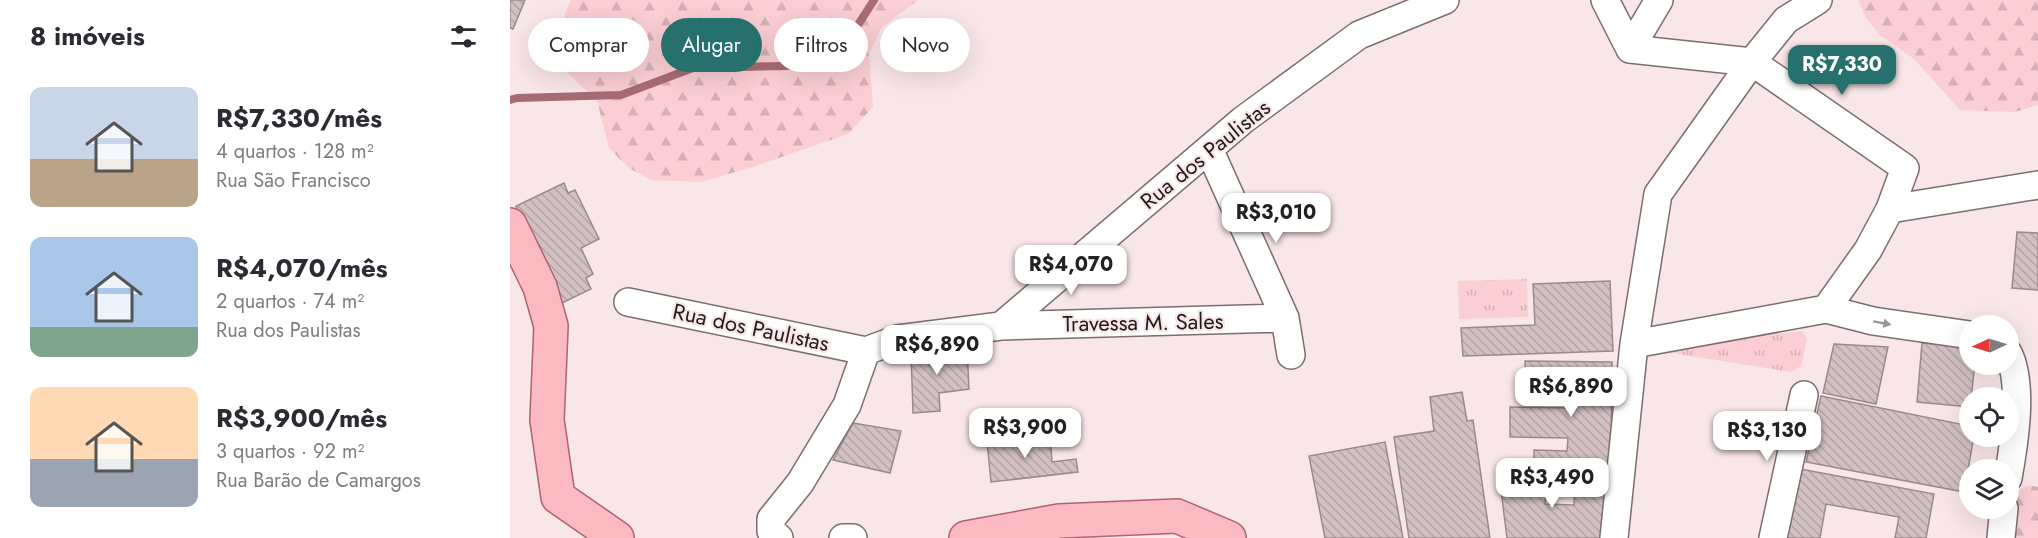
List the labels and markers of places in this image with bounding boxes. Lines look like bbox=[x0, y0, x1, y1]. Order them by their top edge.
pin: R$7,330 bbox=[1787, 45, 1897, 96]
pin: R$3,010 bbox=[1221, 193, 1331, 244]
pin: R$4,070 bbox=[1016, 245, 1126, 296]
pin: R$6,890 bbox=[882, 325, 992, 376]
pin: R$6,890 bbox=[1516, 367, 1626, 418]
pin: R$3,900 bbox=[970, 408, 1080, 459]
pin: R$3,130 bbox=[1712, 411, 1822, 462]
pin: R$3,490 bbox=[1497, 458, 1607, 509]

